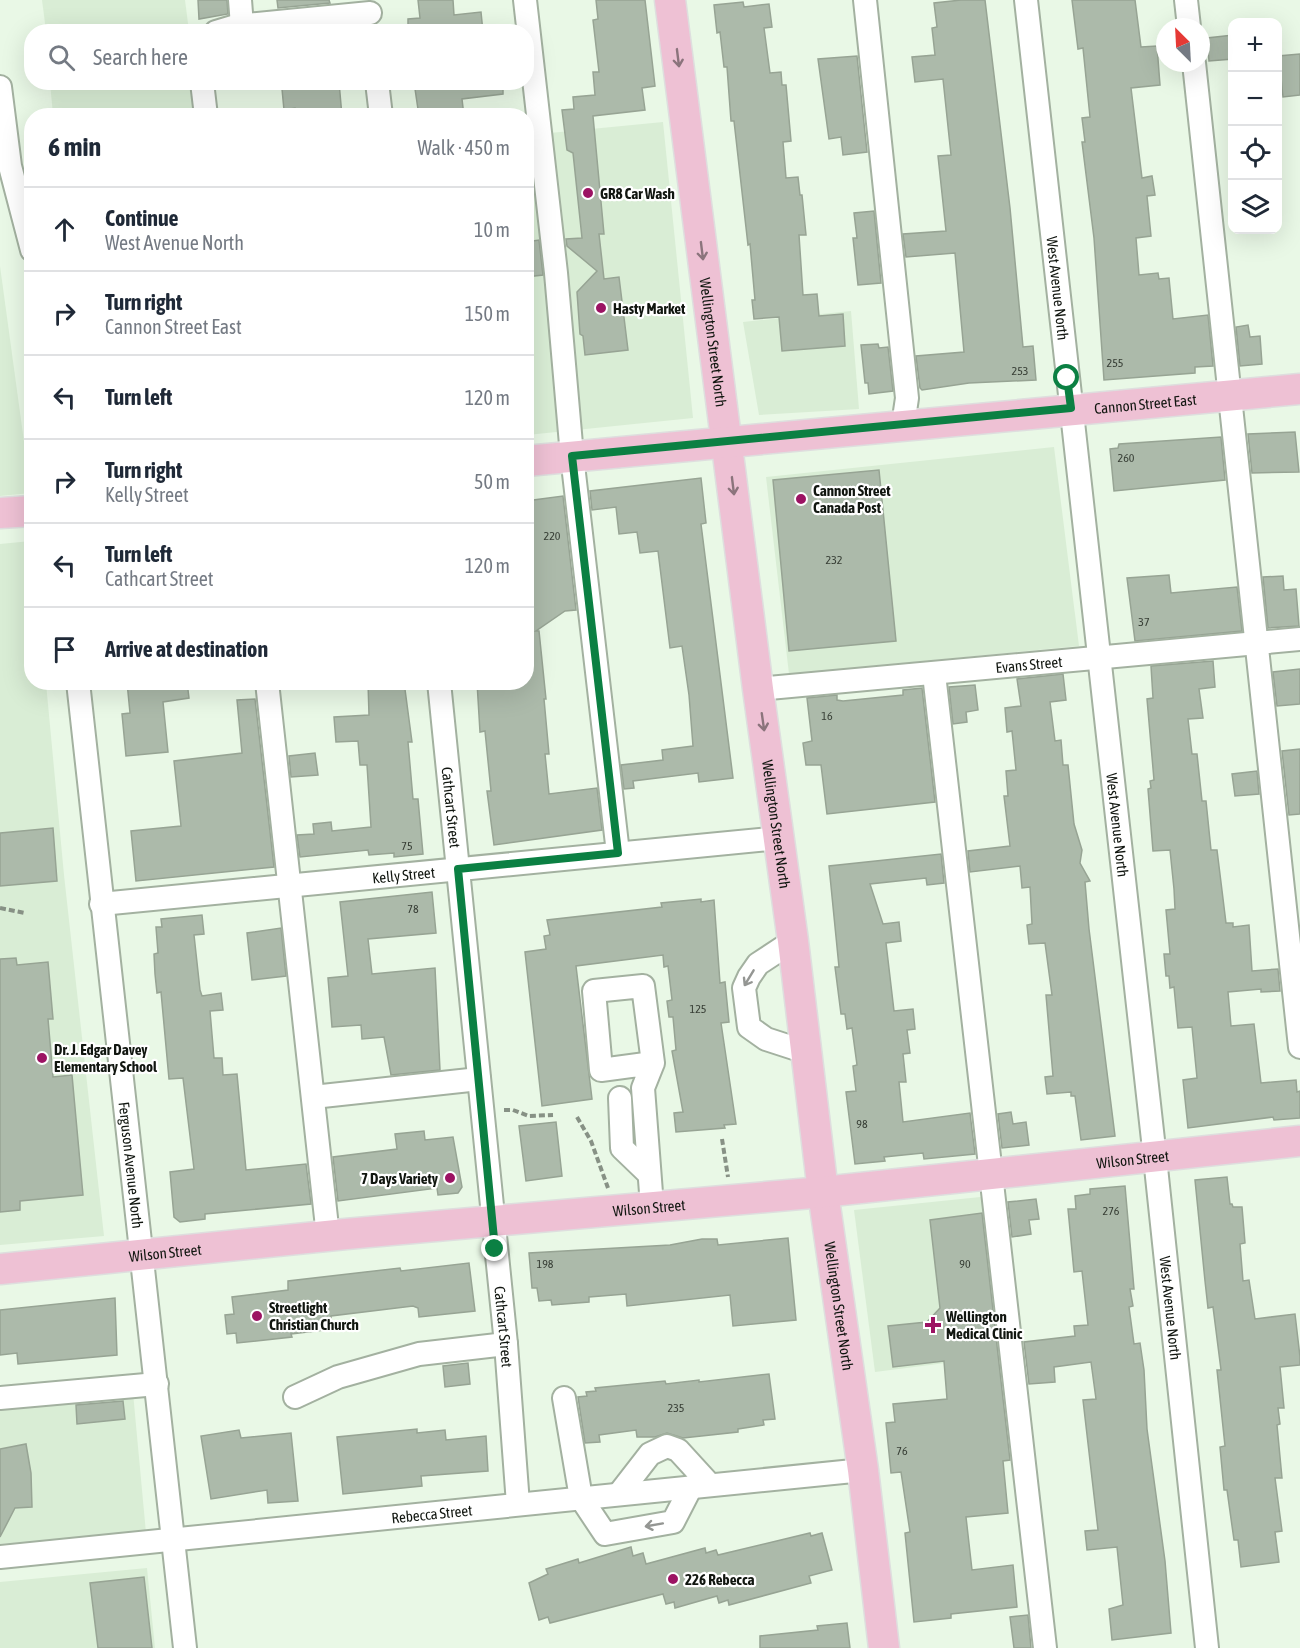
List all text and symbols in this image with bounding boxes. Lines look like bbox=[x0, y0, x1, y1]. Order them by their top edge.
north arrow bbox=[1156, 18, 1210, 72]
map controls bbox=[1228, 18, 1282, 234]
button: + bbox=[1228, 18, 1282, 72]
search box bbox=[24, 24, 534, 90]
icon: search bbox=[45, 41, 78, 74]
text: Search here bbox=[93, 44, 188, 70]
one-way arrow bbox=[672, 48, 683, 67]
button: − bbox=[1228, 72, 1282, 126]
button: locate bbox=[1228, 126, 1282, 180]
text: 6 min bbox=[48, 132, 101, 162]
text: Walk · 450 m bbox=[418, 136, 510, 159]
button: layers bbox=[1228, 180, 1282, 234]
place label: GR8 Car Wash bbox=[600, 185, 675, 202]
marker: GR8 Car Wash bbox=[581, 186, 595, 200]
text: Continue bbox=[105, 205, 179, 231]
icon: ahead bbox=[48, 213, 81, 246]
text: 10 m bbox=[474, 218, 510, 241]
text: West Avenue North bbox=[105, 231, 244, 254]
street label: West Avenue North bbox=[1044, 235, 1072, 341]
one-way arrow bbox=[697, 241, 708, 261]
street label: Wellington Street North bbox=[697, 277, 730, 408]
text: Turn right bbox=[105, 289, 182, 315]
icon: right bbox=[48, 297, 81, 330]
place label: Hasty Market bbox=[613, 300, 686, 317]
marker: Hasty Market bbox=[594, 301, 608, 315]
text: 150 m bbox=[465, 302, 510, 325]
text: Cannon Street East bbox=[105, 315, 242, 338]
house number: 255 bbox=[1107, 356, 1123, 370]
house number: 253 bbox=[1012, 364, 1028, 378]
route start bbox=[1053, 364, 1079, 390]
icon: left bbox=[48, 381, 81, 414]
text: Turn left bbox=[105, 384, 172, 410]
text: 120 m bbox=[465, 386, 510, 409]
street label: Cannon Street East bbox=[1093, 390, 1197, 417]
house number: 260 bbox=[1118, 451, 1135, 465]
text: Turn right bbox=[105, 457, 182, 483]
icon: right bbox=[48, 465, 81, 498]
text: 50 m bbox=[474, 470, 510, 493]
one-way arrow bbox=[728, 476, 739, 496]
place label: Cannon Street Canada Post bbox=[813, 482, 891, 516]
text: Kelly Street bbox=[105, 483, 189, 506]
marker: Cannon Street Canada Post bbox=[794, 492, 808, 506]
house number: 220 bbox=[544, 529, 561, 543]
text: Turn left bbox=[105, 541, 172, 567]
icon: left bbox=[48, 549, 81, 582]
house number: 232 bbox=[826, 553, 842, 567]
text: 120 m bbox=[465, 554, 510, 577]
text: Cathcart Street bbox=[105, 567, 214, 590]
house number: 37 bbox=[1138, 615, 1150, 629]
icon: arrive bbox=[48, 633, 81, 666]
text: Arrive at destination bbox=[105, 636, 268, 662]
street label: Evans Street bbox=[995, 652, 1063, 676]
house number: 16 bbox=[821, 709, 833, 723]
one-way arrow bbox=[757, 711, 768, 731]
street label: Wellington Street North bbox=[759, 759, 794, 890]
street label: Cathcart Street bbox=[439, 766, 464, 849]
street label: West Avenue North bbox=[1104, 772, 1132, 878]
house number: 75 bbox=[401, 839, 413, 853]
street label: Kelly Street bbox=[371, 863, 436, 886]
house number: 78 bbox=[407, 902, 419, 916]
one-way arrow bbox=[743, 969, 755, 986]
house number: 125 bbox=[690, 1002, 706, 1016]
place label: Dr. J. Edgar Davey Elementary School bbox=[54, 1041, 158, 1075]
marker: Dr. J. Edgar Davey Elementary School bbox=[35, 1051, 49, 1065]
street label: Ferguson Avenue North bbox=[116, 1101, 147, 1229]
house number: 98 bbox=[856, 1117, 868, 1131]
street label: Wilson Street bbox=[1095, 1147, 1170, 1171]
place label: 7 Days Variety bbox=[361, 1170, 439, 1187]
marker: 7 Days Variety bbox=[443, 1171, 457, 1185]
street label: Wilson Street bbox=[612, 1196, 686, 1219]
house number: 276 bbox=[1103, 1204, 1120, 1218]
route end bbox=[481, 1235, 507, 1261]
street label: Wilson Street bbox=[128, 1240, 202, 1264]
street label: Wellington Street North bbox=[822, 1241, 857, 1371]
street label: West Avenue North bbox=[1157, 1255, 1185, 1361]
house number: 198 bbox=[537, 1257, 554, 1271]
house number: 90 bbox=[959, 1257, 971, 1271]
street label: Cathcart Street bbox=[492, 1285, 516, 1368]
place label: Streetlight Christian Church bbox=[269, 1299, 359, 1333]
place label: Wellington Medical Clinic bbox=[945, 1308, 1023, 1342]
marker: Streetlight Christian Church bbox=[250, 1309, 264, 1323]
marker: Wellington Medical Clinic bbox=[924, 1316, 942, 1334]
house number: 235 bbox=[668, 1401, 684, 1415]
house number: 76 bbox=[896, 1444, 908, 1458]
street label: Rebecca Street bbox=[390, 1501, 473, 1526]
one-way arrow bbox=[645, 1520, 664, 1531]
place label: 226 Rebecca bbox=[685, 1571, 754, 1588]
marker: 226 Rebecca bbox=[666, 1572, 680, 1586]

